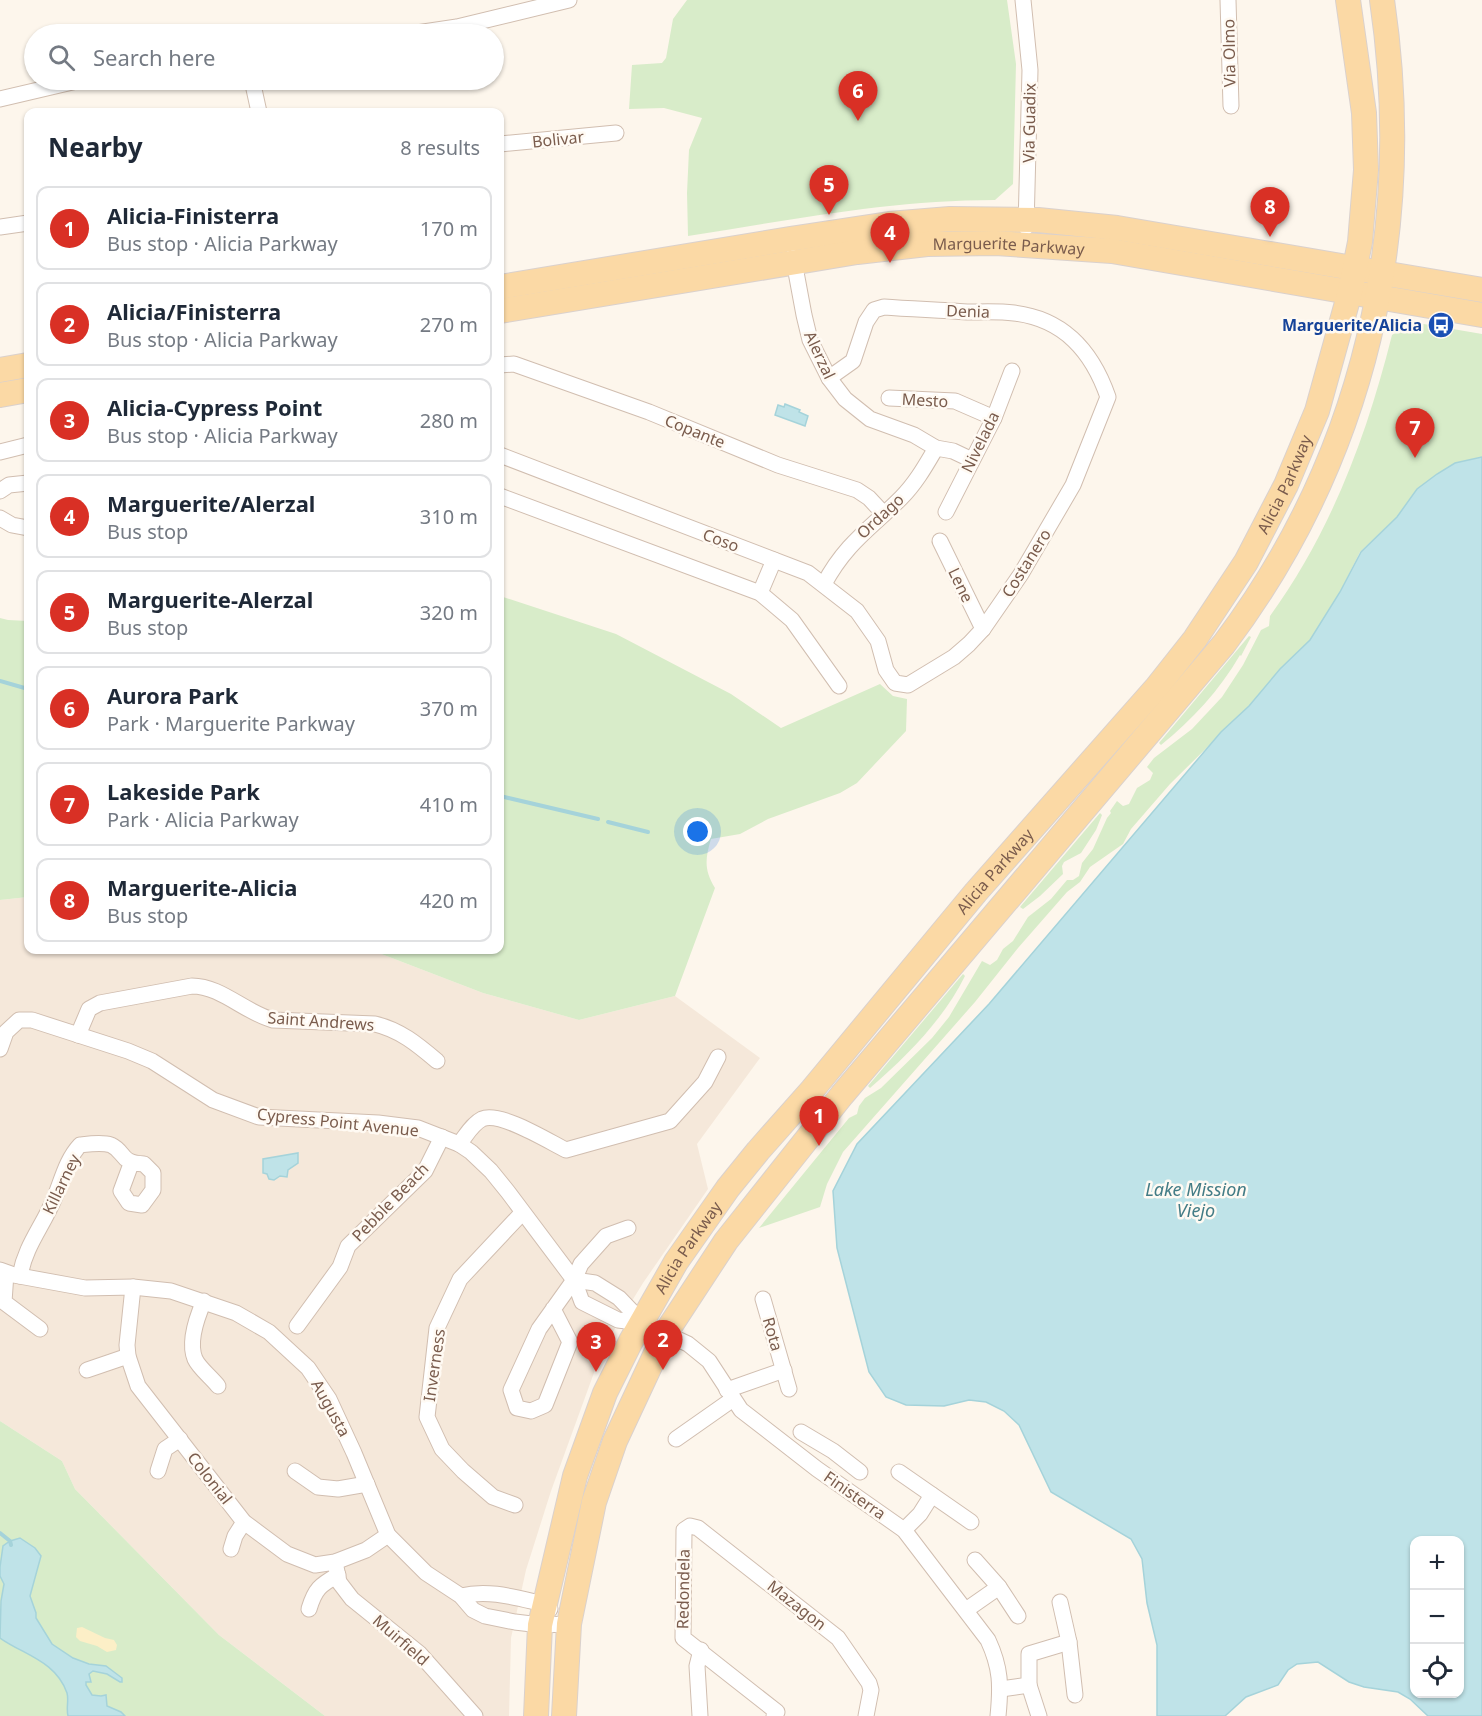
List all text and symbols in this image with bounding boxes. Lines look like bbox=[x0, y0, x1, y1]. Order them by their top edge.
street label: Via Olmo bbox=[1217, 19, 1241, 87]
search box bbox=[24, 24, 504, 90]
icon: search bbox=[45, 41, 78, 74]
text: Search here bbox=[93, 42, 215, 72]
pin: 6 bbox=[838, 72, 878, 121]
street label: Via Guadix bbox=[1017, 82, 1041, 163]
street label: Bolivar bbox=[531, 125, 585, 153]
text: Nearby bbox=[48, 129, 143, 165]
text: 8 results bbox=[400, 134, 480, 161]
pin: 5 bbox=[810, 166, 848, 215]
pin: 8 bbox=[1250, 188, 1290, 237]
text: Alicia-Finisterra bbox=[107, 200, 279, 230]
pin: 4 bbox=[870, 214, 910, 263]
text: 1 bbox=[64, 215, 75, 242]
text: 170 m bbox=[420, 215, 478, 242]
text: Bus stop · Alicia Parkway bbox=[107, 230, 338, 257]
street label: Marguerite Parkway bbox=[933, 232, 1086, 260]
text: Alicia/Finisterra bbox=[107, 296, 281, 326]
street label: Denia bbox=[946, 299, 990, 323]
bus stop icon: Marguerite/Alicia bbox=[1426, 310, 1456, 340]
text: 2 bbox=[64, 311, 75, 338]
text: 270 m bbox=[420, 311, 478, 338]
place label: Marguerite/Alicia bbox=[1282, 314, 1422, 336]
text: Bus stop · Alicia Parkway bbox=[107, 326, 338, 353]
street label: Alerzal bbox=[799, 327, 841, 383]
street label: Mesto bbox=[901, 388, 949, 412]
text: Alicia-Cypress Point bbox=[107, 392, 322, 422]
text: 3 bbox=[64, 407, 75, 434]
text: 280 m bbox=[420, 407, 478, 434]
street label: Nivelada bbox=[956, 408, 1004, 476]
pin: 7 bbox=[1396, 408, 1434, 458]
street label: Copante bbox=[662, 409, 728, 453]
text: Bus stop · Alicia Parkway bbox=[107, 422, 338, 449]
street label: Alicia Parkway bbox=[1252, 431, 1317, 538]
text: Marguerite/Alerzal bbox=[107, 488, 315, 518]
street label: Ordago bbox=[852, 488, 908, 544]
text: 4 bbox=[64, 503, 75, 530]
text: 310 m bbox=[420, 503, 478, 530]
text: Bus stop bbox=[107, 518, 188, 545]
street label: Coso bbox=[700, 523, 742, 557]
street label: Costanero bbox=[996, 524, 1056, 602]
street label: Lene bbox=[943, 564, 979, 606]
text: Marguerite-Alerzal bbox=[107, 584, 313, 614]
text: 5 bbox=[64, 599, 75, 626]
text: 320 m bbox=[420, 599, 478, 626]
text: Bus stop bbox=[107, 614, 188, 641]
text: Aurora Park bbox=[107, 680, 238, 710]
text: 6 bbox=[64, 695, 75, 722]
text: 370 m bbox=[420, 695, 478, 722]
text: Park · Marguerite Parkway bbox=[107, 710, 355, 737]
text: Lakeside Park bbox=[107, 776, 260, 806]
text: 7 bbox=[64, 791, 75, 818]
text: 410 m bbox=[420, 791, 478, 818]
text: Park · Alicia Parkway bbox=[107, 806, 299, 833]
your location bbox=[683, 817, 712, 846]
street label: Alicia Parkway bbox=[951, 823, 1039, 919]
text: Marguerite-Alicia bbox=[107, 872, 297, 902]
text: 8 bbox=[64, 887, 75, 914]
text: 420 m bbox=[420, 887, 478, 914]
text: Bus stop bbox=[107, 902, 188, 929]
street label: Saint Andrews bbox=[267, 1006, 375, 1036]
pin: 1 bbox=[800, 1096, 838, 1146]
street label: Cypress Point Avenue bbox=[256, 1103, 420, 1141]
street label: Killarney bbox=[37, 1149, 85, 1218]
street label: Pebble Beach bbox=[347, 1158, 433, 1246]
water label: Lake Mission Viejo bbox=[1145, 1177, 1247, 1222]
street label: Alicia Parkway bbox=[649, 1196, 727, 1298]
street label: Rota bbox=[758, 1314, 788, 1354]
pin: 2 bbox=[644, 1320, 682, 1370]
pin: 3 bbox=[576, 1322, 616, 1372]
street label: Inverness bbox=[418, 1327, 450, 1403]
street label: Augusta bbox=[306, 1375, 356, 1441]
street label: Colonial bbox=[183, 1447, 237, 1509]
street label: Finisterra bbox=[820, 1466, 890, 1524]
map controls bbox=[1410, 1536, 1464, 1698]
button: + bbox=[1410, 1536, 1464, 1590]
street label: Redondela bbox=[671, 1549, 695, 1629]
street label: Mazagon bbox=[763, 1575, 831, 1635]
button: − bbox=[1410, 1590, 1464, 1644]
street label: Muirfield bbox=[368, 1609, 434, 1671]
button: locate bbox=[1410, 1644, 1464, 1698]

